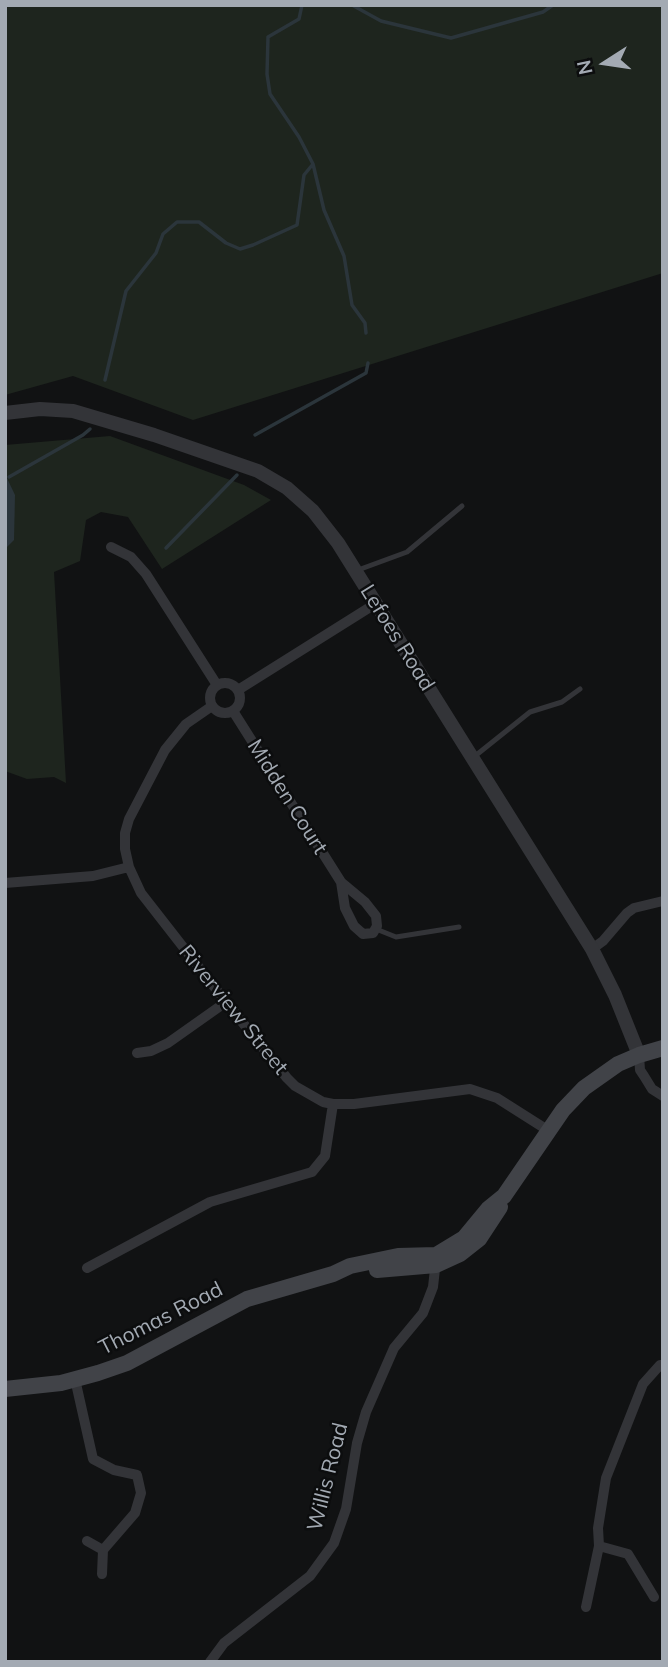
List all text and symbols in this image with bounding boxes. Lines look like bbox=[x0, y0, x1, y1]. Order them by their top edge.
north arrow bbox=[570, 28, 640, 98]
text: N bbox=[571, 58, 598, 77]
street label: Lefoes Road bbox=[354, 580, 440, 696]
street label: Midden Court bbox=[242, 735, 332, 859]
street label: Riverview Street bbox=[173, 940, 293, 1080]
street label: Thomas Road bbox=[95, 1277, 227, 1361]
street label: Willis Road bbox=[302, 1420, 354, 1534]

